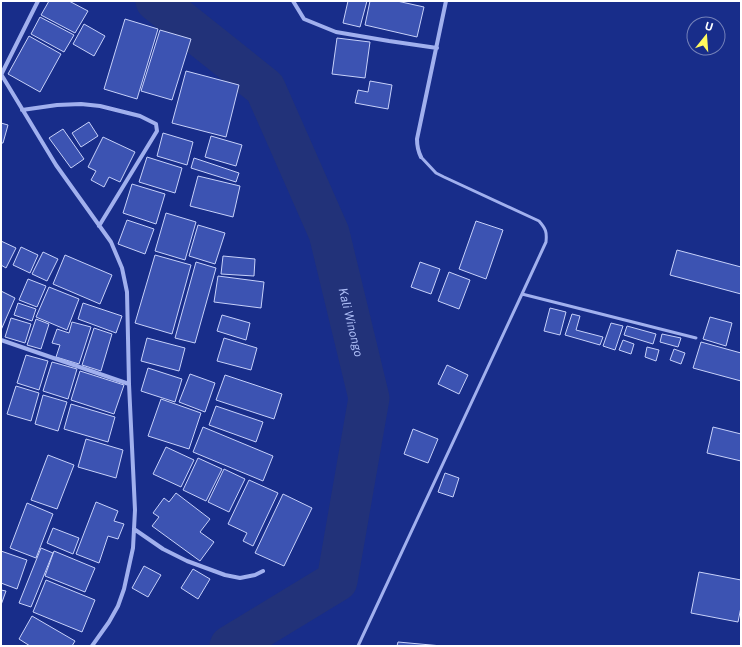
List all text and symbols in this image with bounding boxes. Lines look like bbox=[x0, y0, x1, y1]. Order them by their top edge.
north arrow bbox=[686, 16, 726, 56]
text: U bbox=[703, 20, 715, 33]
water label: Kali Winongo bbox=[336, 287, 366, 359]

